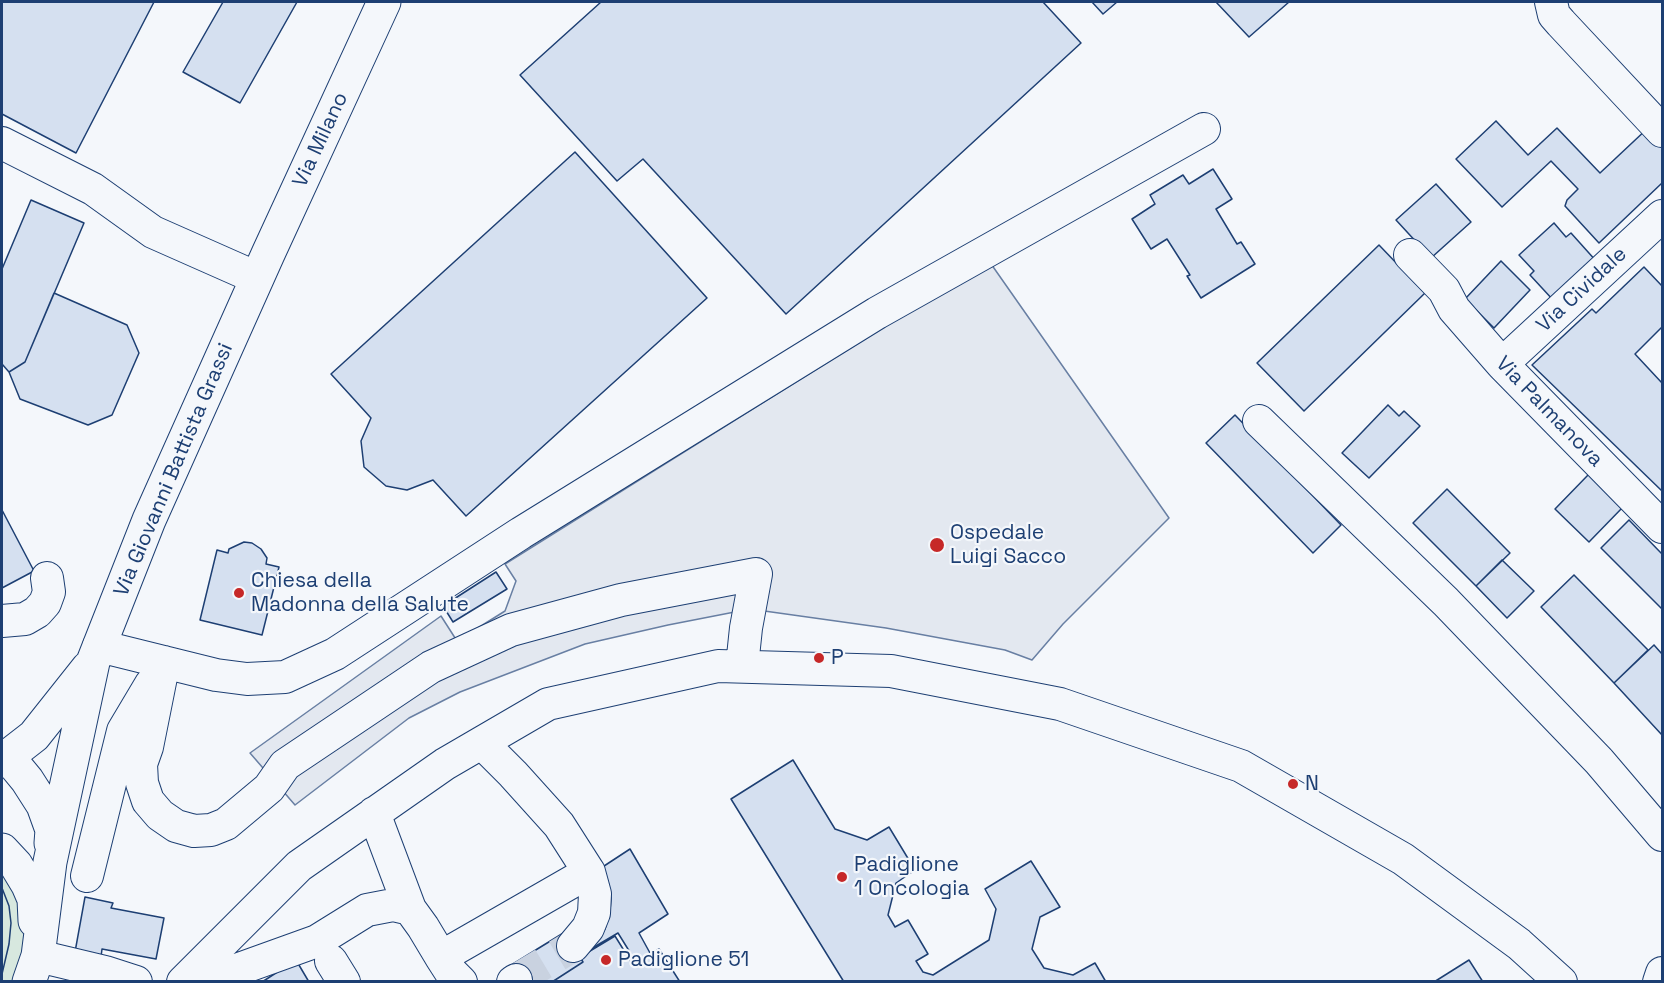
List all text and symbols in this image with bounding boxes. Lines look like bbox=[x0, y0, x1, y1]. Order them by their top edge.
street label: Via Milano bbox=[288, 88, 354, 192]
street label: Via Cividale bbox=[1532, 242, 1632, 338]
street label: Via Giovanni Battista Grassi bbox=[109, 340, 239, 600]
street label: Via Palmanova bbox=[1490, 352, 1608, 472]
place label: Ospedale Luigi Sacco bbox=[950, 520, 1066, 570]
marker: Ospedale Luigi Sacco bbox=[928, 536, 946, 554]
place label: Chiesa della Madonna della Salute bbox=[251, 568, 469, 618]
marker: Chiesa della Madonna della Salute bbox=[232, 586, 246, 600]
place label: P bbox=[831, 645, 844, 671]
marker: P bbox=[812, 651, 826, 665]
place label: N bbox=[1305, 771, 1319, 797]
marker: N bbox=[1286, 777, 1300, 791]
place label: Padiglione 1 Oncologia bbox=[854, 852, 969, 902]
marker: Padiglione 1 Oncologia bbox=[835, 870, 849, 884]
place label: Padiglione 51 bbox=[618, 947, 749, 973]
marker: Padiglione 51 bbox=[599, 953, 613, 967]

